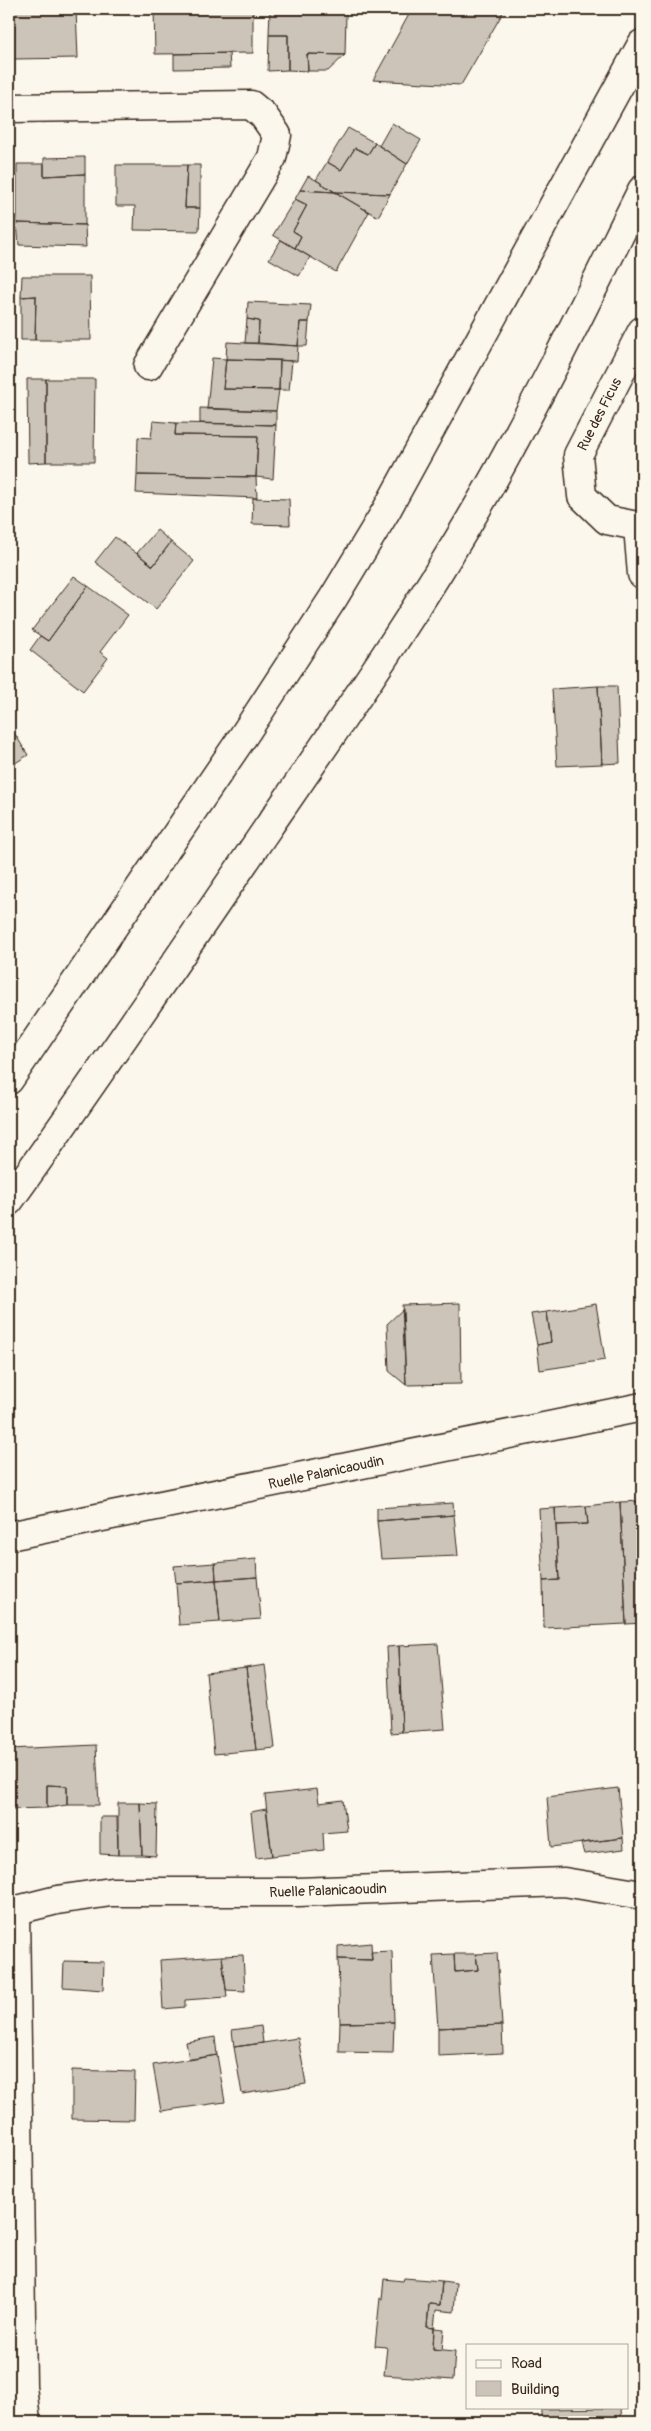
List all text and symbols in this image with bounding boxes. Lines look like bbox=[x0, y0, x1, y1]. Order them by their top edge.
street label: Rue des Ficus bbox=[574, 374, 625, 454]
street label: Ruelle Palanicaoudin bbox=[267, 1452, 385, 1493]
street label: Ruelle Palanicaoudin bbox=[269, 1880, 387, 1901]
legend bbox=[466, 2344, 628, 2408]
text: Road bbox=[511, 2354, 542, 2373]
text: Building bbox=[511, 2380, 559, 2399]

